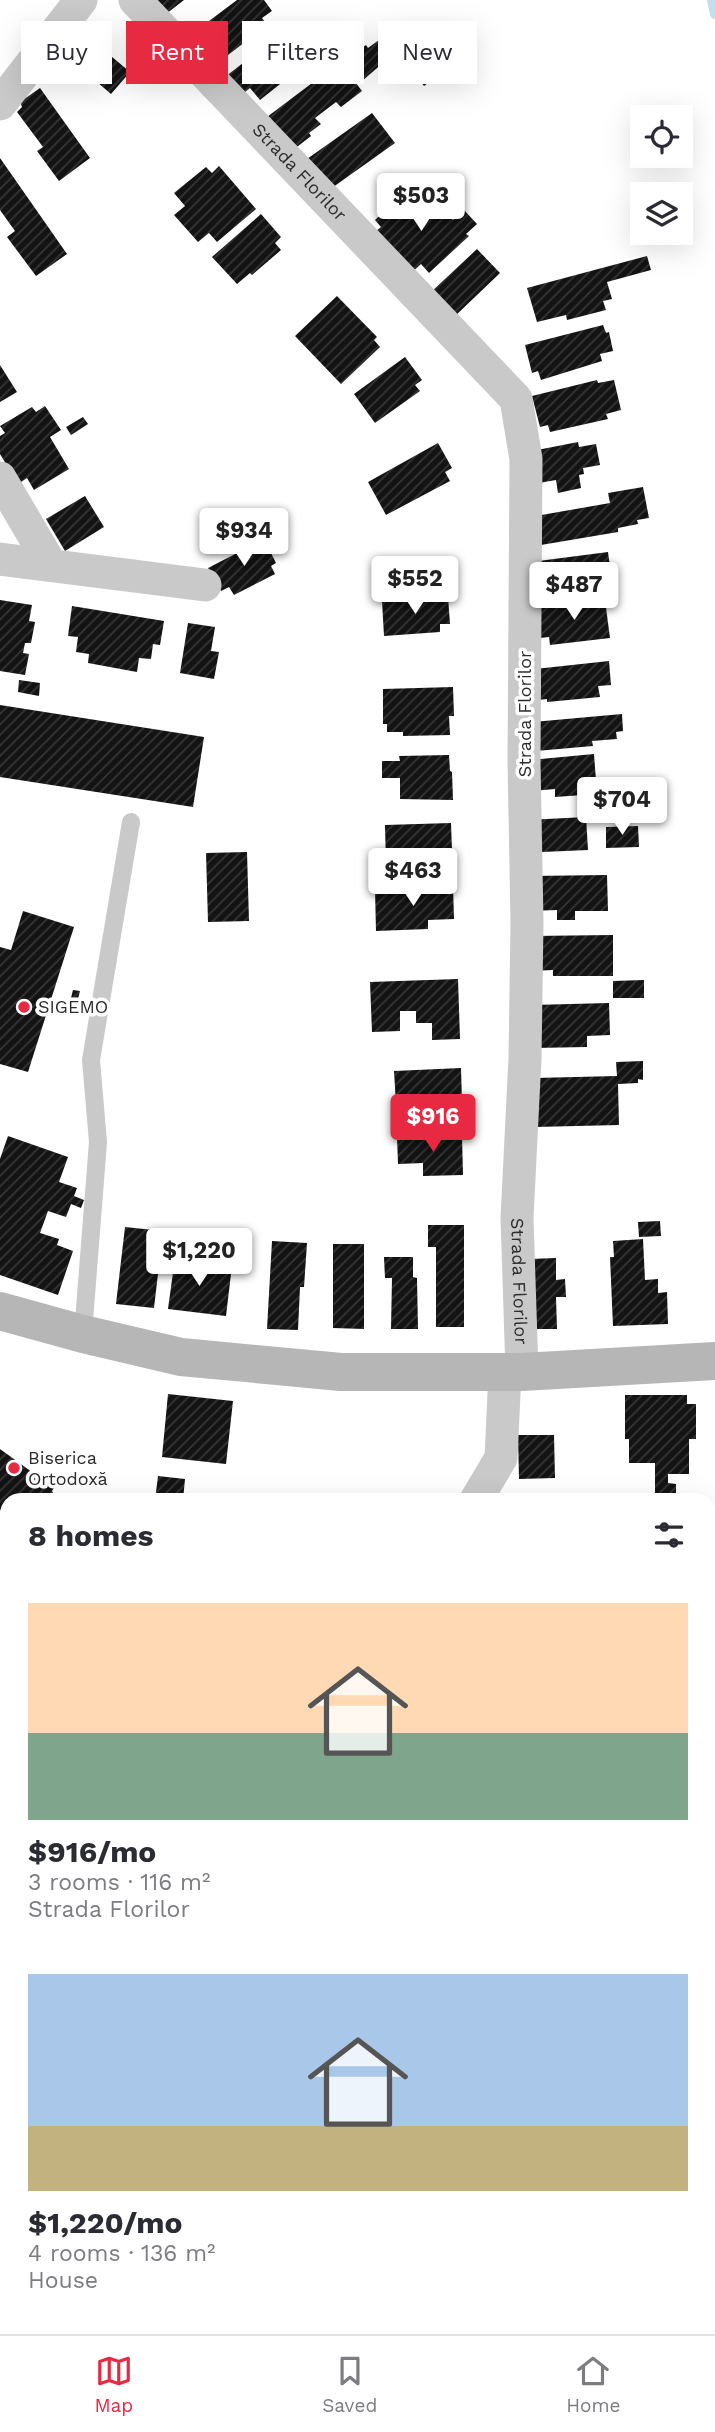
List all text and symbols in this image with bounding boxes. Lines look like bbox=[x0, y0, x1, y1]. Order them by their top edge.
chip: Buy bbox=[21, 21, 112, 84]
chip: Rent bbox=[126, 21, 228, 84]
chip: Filters bbox=[242, 21, 364, 84]
chip: New bbox=[378, 21, 477, 84]
map controls bbox=[630, 105, 693, 245]
button: locate bbox=[630, 105, 693, 168]
street label: Strada Florilor bbox=[248, 119, 351, 225]
pin: $503 bbox=[380, 174, 462, 233]
text: $503 bbox=[393, 182, 449, 209]
button: layers bbox=[630, 182, 693, 245]
pin: $934 bbox=[203, 508, 285, 568]
text: $934 bbox=[215, 517, 273, 544]
pin: $552 bbox=[374, 556, 456, 616]
pin: $487 bbox=[533, 562, 615, 622]
text: $552 bbox=[387, 565, 443, 592]
text: $487 bbox=[545, 571, 603, 598]
street label: Strada Florilor bbox=[514, 651, 535, 777]
pin: $704 bbox=[581, 778, 663, 837]
text: $704 bbox=[593, 786, 651, 813]
pin: $463 bbox=[372, 848, 454, 908]
text: $463 bbox=[384, 857, 442, 884]
place label: SIGEMO bbox=[38, 996, 108, 1017]
marker: SIGEMO bbox=[16, 999, 32, 1015]
pin: $916 bbox=[392, 1094, 474, 1154]
text: $916 bbox=[407, 1103, 460, 1130]
street label: Strada Florilor bbox=[507, 1217, 532, 1345]
pin: $1,220 bbox=[142, 1228, 256, 1288]
text: $1,220 bbox=[162, 1237, 236, 1264]
place label: Biserica Ortodoxă bbox=[28, 1447, 108, 1489]
marker: Biserica Ortodoxă bbox=[6, 1460, 22, 1476]
icon: filters bbox=[650, 1516, 688, 1554]
text: 8 homes bbox=[28, 1518, 154, 1553]
icon: home bbox=[295, 1648, 421, 1774]
text: $916/mo bbox=[28, 1834, 156, 1869]
text: 3 rooms · 116 m² bbox=[28, 1869, 210, 1896]
text: Strada Florilor bbox=[28, 1896, 190, 1923]
icon: home bbox=[295, 2019, 421, 2145]
text: $1,220/mo bbox=[28, 2205, 182, 2240]
text: 4 rooms · 136 m² bbox=[28, 2240, 216, 2267]
text: House bbox=[28, 2267, 98, 2294]
tab: Map bbox=[94, 2352, 133, 2417]
tab: Saved bbox=[322, 2352, 377, 2417]
tab: Home bbox=[566, 2352, 621, 2417]

